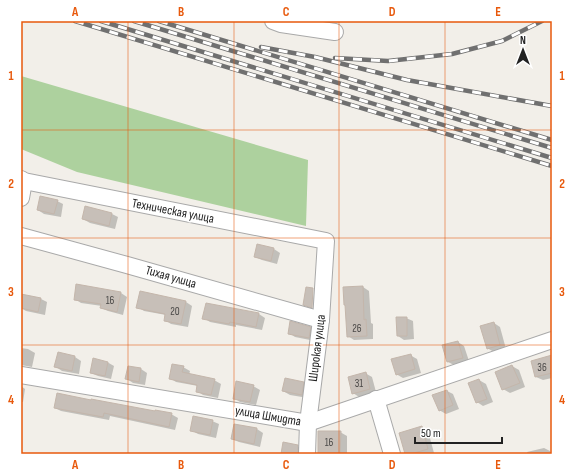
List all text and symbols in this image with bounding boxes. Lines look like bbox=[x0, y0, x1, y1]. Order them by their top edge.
text: A bbox=[71, 4, 79, 20]
text: B bbox=[178, 4, 184, 20]
text: C bbox=[283, 4, 290, 20]
text: D bbox=[389, 4, 396, 20]
text: E bbox=[495, 4, 501, 20]
north arrow bbox=[503, 30, 543, 70]
text: N bbox=[520, 34, 526, 47]
text: 1 bbox=[8, 68, 14, 84]
text: 1 bbox=[559, 68, 565, 84]
text: 2 bbox=[8, 176, 14, 192]
text: 2 bbox=[559, 176, 565, 192]
street label: Техническая улица bbox=[131, 195, 215, 227]
street label: Тихая улица bbox=[144, 262, 198, 292]
text: 3 bbox=[8, 284, 14, 300]
text: 3 bbox=[559, 284, 565, 300]
house number: 16 bbox=[106, 294, 115, 307]
house number: 20 bbox=[170, 305, 180, 318]
street label: Широкая улица bbox=[305, 314, 329, 382]
house number: 26 bbox=[352, 322, 362, 335]
house number: 36 bbox=[537, 361, 547, 374]
house number: 31 bbox=[355, 377, 363, 390]
text: 4 bbox=[8, 392, 14, 408]
text: 4 bbox=[559, 392, 565, 408]
street label: улица Шмидта bbox=[234, 402, 302, 430]
scale bar bbox=[415, 419, 502, 445]
text: 50 m bbox=[421, 426, 441, 441]
house number: 16 bbox=[325, 436, 334, 449]
text: A bbox=[71, 457, 79, 473]
text: B bbox=[178, 457, 184, 473]
text: C bbox=[283, 457, 290, 473]
text: D bbox=[389, 457, 396, 473]
text: E bbox=[495, 457, 501, 473]

